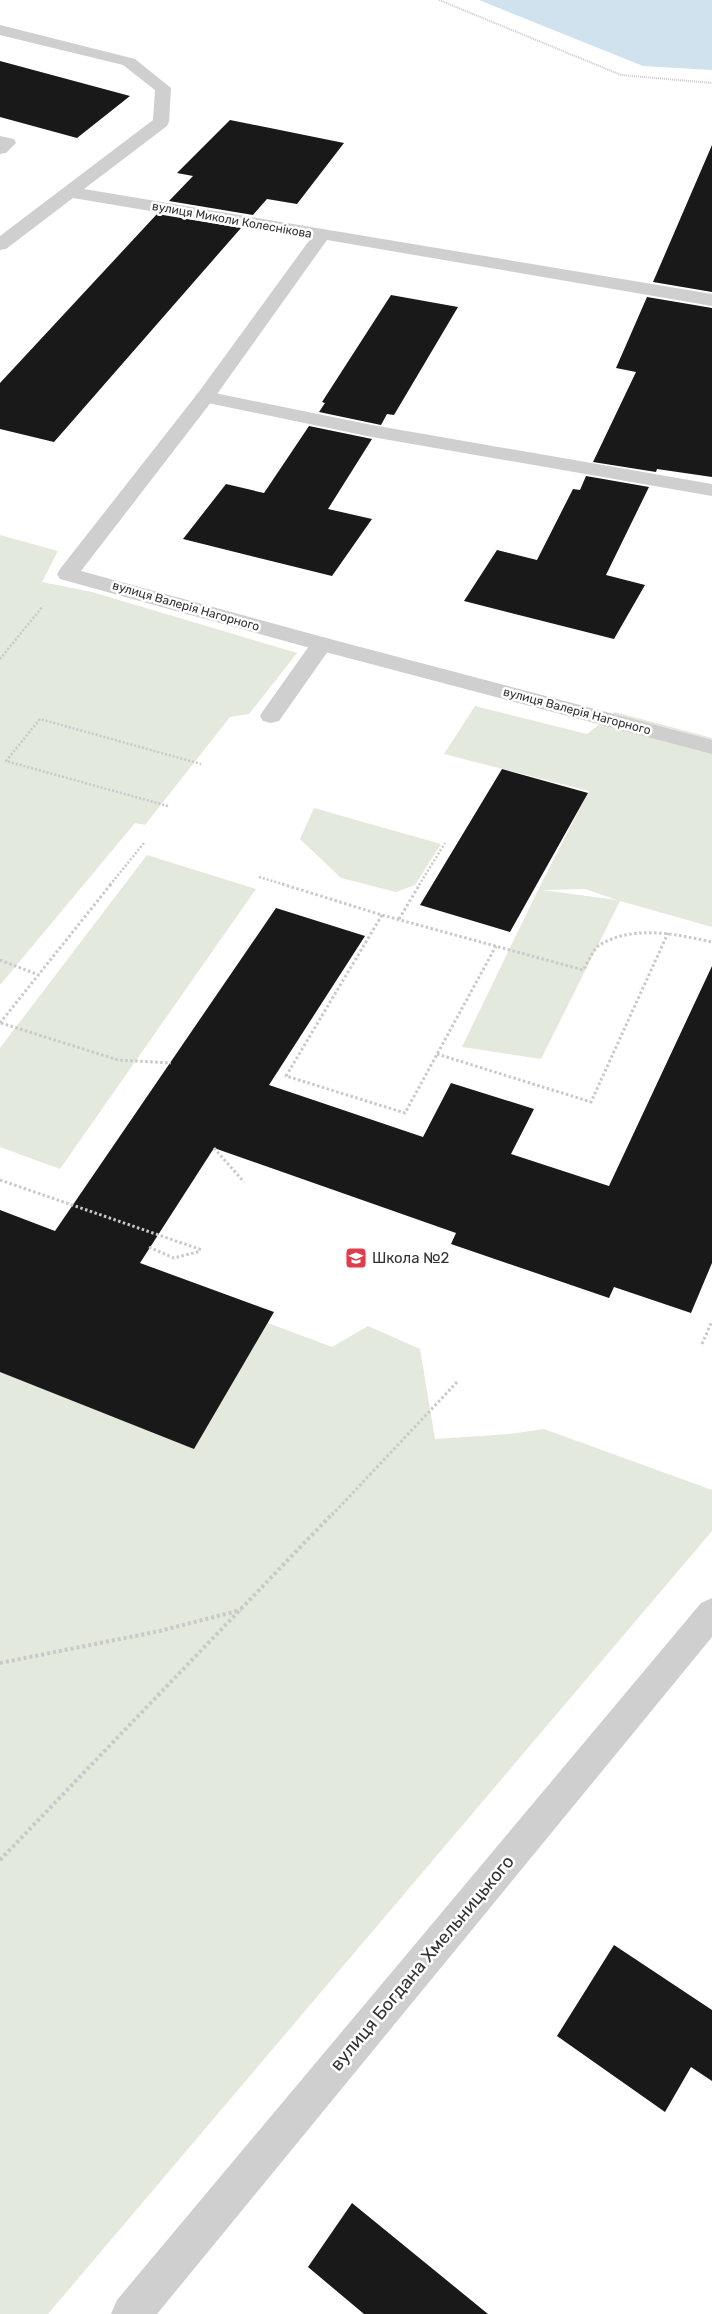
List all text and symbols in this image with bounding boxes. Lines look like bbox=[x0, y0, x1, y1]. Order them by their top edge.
street label: вулиця Миколи Колеснікова bbox=[151, 199, 313, 241]
street label: вулиця Валерія Нагорного bbox=[111, 578, 261, 634]
street label: вулиця Валерія Нагорного bbox=[502, 685, 652, 738]
school or university icon: Школа №2 bbox=[344, 1246, 368, 1270]
place label: Школа №2 bbox=[372, 1249, 450, 1267]
street label: вулиця Богдана Хмельницького bbox=[325, 1851, 519, 2075]

